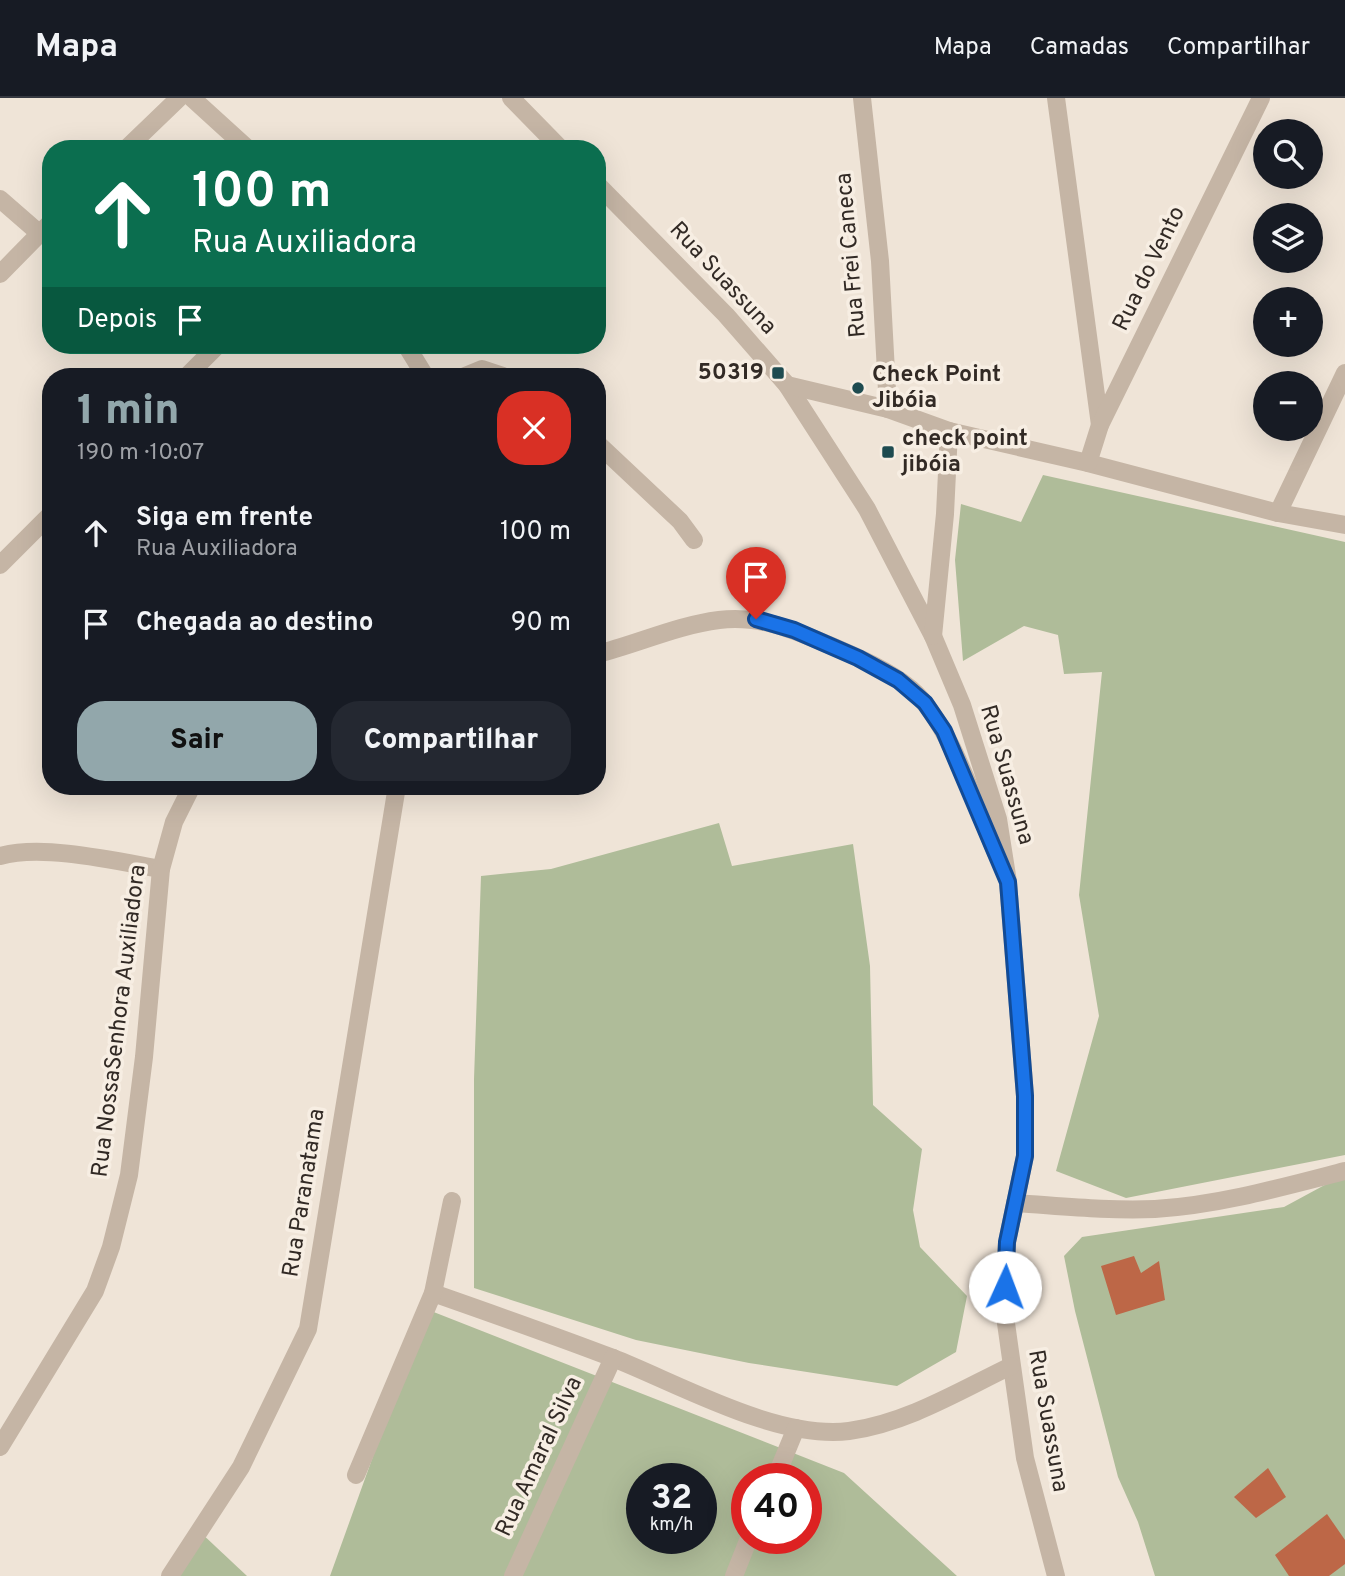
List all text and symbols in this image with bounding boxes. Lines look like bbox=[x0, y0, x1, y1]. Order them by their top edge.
text: Mapa bbox=[35, 27, 118, 69]
text: Mapa bbox=[934, 33, 992, 63]
text: Camadas bbox=[1030, 33, 1129, 63]
text: Compartilhar bbox=[1167, 33, 1310, 63]
map controls bbox=[1253, 119, 1323, 441]
button: search bbox=[1253, 119, 1323, 189]
text: 100 m bbox=[192, 163, 331, 225]
icon: ahead bbox=[77, 168, 168, 259]
street label: Rua Frei Caneca bbox=[830, 171, 874, 339]
street label: Rua do Vento bbox=[1107, 202, 1193, 336]
button: layers bbox=[1253, 203, 1323, 273]
street label: Rua Suassuna bbox=[662, 216, 782, 342]
text: Rua Auxiliadora bbox=[192, 224, 417, 264]
button: + bbox=[1253, 287, 1323, 357]
icon: arrive bbox=[171, 301, 209, 339]
text: Depois bbox=[77, 304, 157, 337]
place label: 50319 bbox=[698, 359, 764, 388]
place label: Check Point Jibóia bbox=[872, 361, 1001, 416]
marker: 50319 bbox=[770, 365, 786, 381]
button: − bbox=[1253, 371, 1323, 441]
marker: Check Point Jibóia bbox=[850, 380, 866, 396]
text: 1 min bbox=[77, 386, 180, 439]
button: close bbox=[497, 391, 571, 465]
place label: check point jibóia bbox=[900, 425, 1028, 480]
text: 190 m · 10:07 bbox=[77, 439, 204, 468]
marker: check point jibóia bbox=[880, 444, 896, 460]
text: Siga em frente bbox=[136, 502, 313, 535]
icon: ahead bbox=[77, 514, 115, 552]
text: 100 m bbox=[500, 516, 571, 549]
text: Rua Auxiliadora bbox=[136, 535, 298, 564]
pin bbox=[726, 547, 786, 619]
icon: arrive bbox=[737, 558, 775, 596]
icon: arrive bbox=[77, 605, 115, 643]
text: Chegada ao destino bbox=[136, 607, 373, 640]
text: 90 m bbox=[511, 607, 571, 640]
button: Sair bbox=[77, 701, 317, 781]
button: Compartilhar bbox=[331, 701, 571, 781]
street label: Rua Suassuna bbox=[972, 702, 1040, 848]
street label: Rua NossaSenhora Auxiliadora bbox=[86, 863, 154, 1179]
street label: Rua Paranatama bbox=[277, 1107, 333, 1279]
position arrow bbox=[968, 1250, 1042, 1324]
street label: Rua Suassuna bbox=[1020, 1347, 1074, 1495]
street label: Rua Amaral Silva bbox=[490, 1372, 590, 1542]
speed limit sign: 40 bbox=[731, 1463, 822, 1554]
text: 32 bbox=[651, 1477, 692, 1521]
text: km/h bbox=[650, 1514, 693, 1537]

